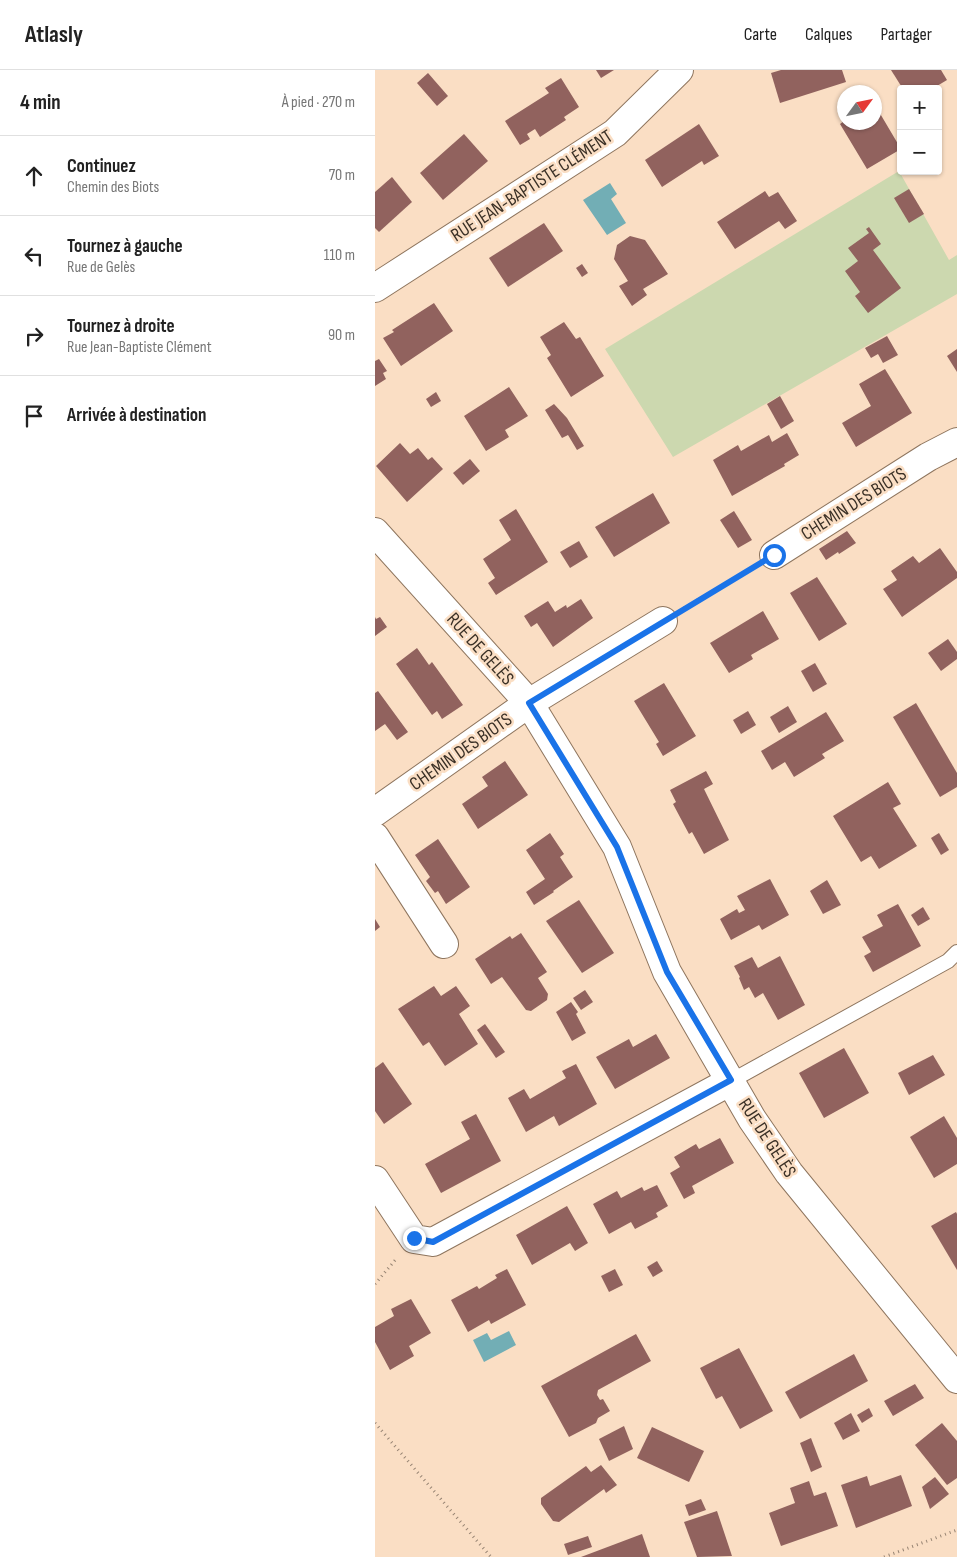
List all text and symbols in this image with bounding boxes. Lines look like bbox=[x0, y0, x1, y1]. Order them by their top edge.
text: Atlasly bbox=[25, 20, 83, 49]
text: Carte bbox=[744, 24, 777, 45]
text: Calques bbox=[805, 24, 852, 45]
text: Partager bbox=[880, 24, 932, 45]
north arrow bbox=[837, 85, 882, 130]
map controls bbox=[897, 85, 942, 175]
button: + bbox=[897, 85, 942, 130]
text: 4 min bbox=[20, 90, 61, 115]
text: À pied · 270 m bbox=[282, 93, 355, 112]
street label: RUE JEAN-BAPTISTE CLÉMENT bbox=[447, 125, 618, 247]
button: − bbox=[897, 130, 942, 175]
text: Continuez bbox=[67, 155, 136, 178]
icon: ahead bbox=[20, 162, 48, 190]
text: 70 m bbox=[329, 166, 355, 185]
text: Chemin des Biots bbox=[67, 178, 159, 197]
text: Tournez à gauche bbox=[67, 235, 183, 258]
icon: left bbox=[20, 242, 48, 270]
text: 110 m bbox=[324, 246, 355, 265]
text: Rue de Gelès bbox=[67, 258, 135, 277]
text: Tournez à droite bbox=[67, 315, 175, 338]
icon: right bbox=[20, 322, 48, 350]
text: 90 m bbox=[328, 326, 355, 345]
text: Rue Jean-Baptiste Clément bbox=[67, 338, 212, 357]
icon: arrive bbox=[20, 402, 48, 430]
text: Arrivée à destination bbox=[67, 404, 207, 427]
street label: CHEMIN DES BIOTS bbox=[797, 462, 911, 546]
route start bbox=[763, 544, 786, 567]
street label: RUE DE GELÈS bbox=[442, 608, 518, 690]
street label: CHEMIN DES BIOTS bbox=[405, 708, 517, 796]
street label: RUE DE GELÈS bbox=[733, 1094, 801, 1182]
route end bbox=[403, 1227, 426, 1250]

